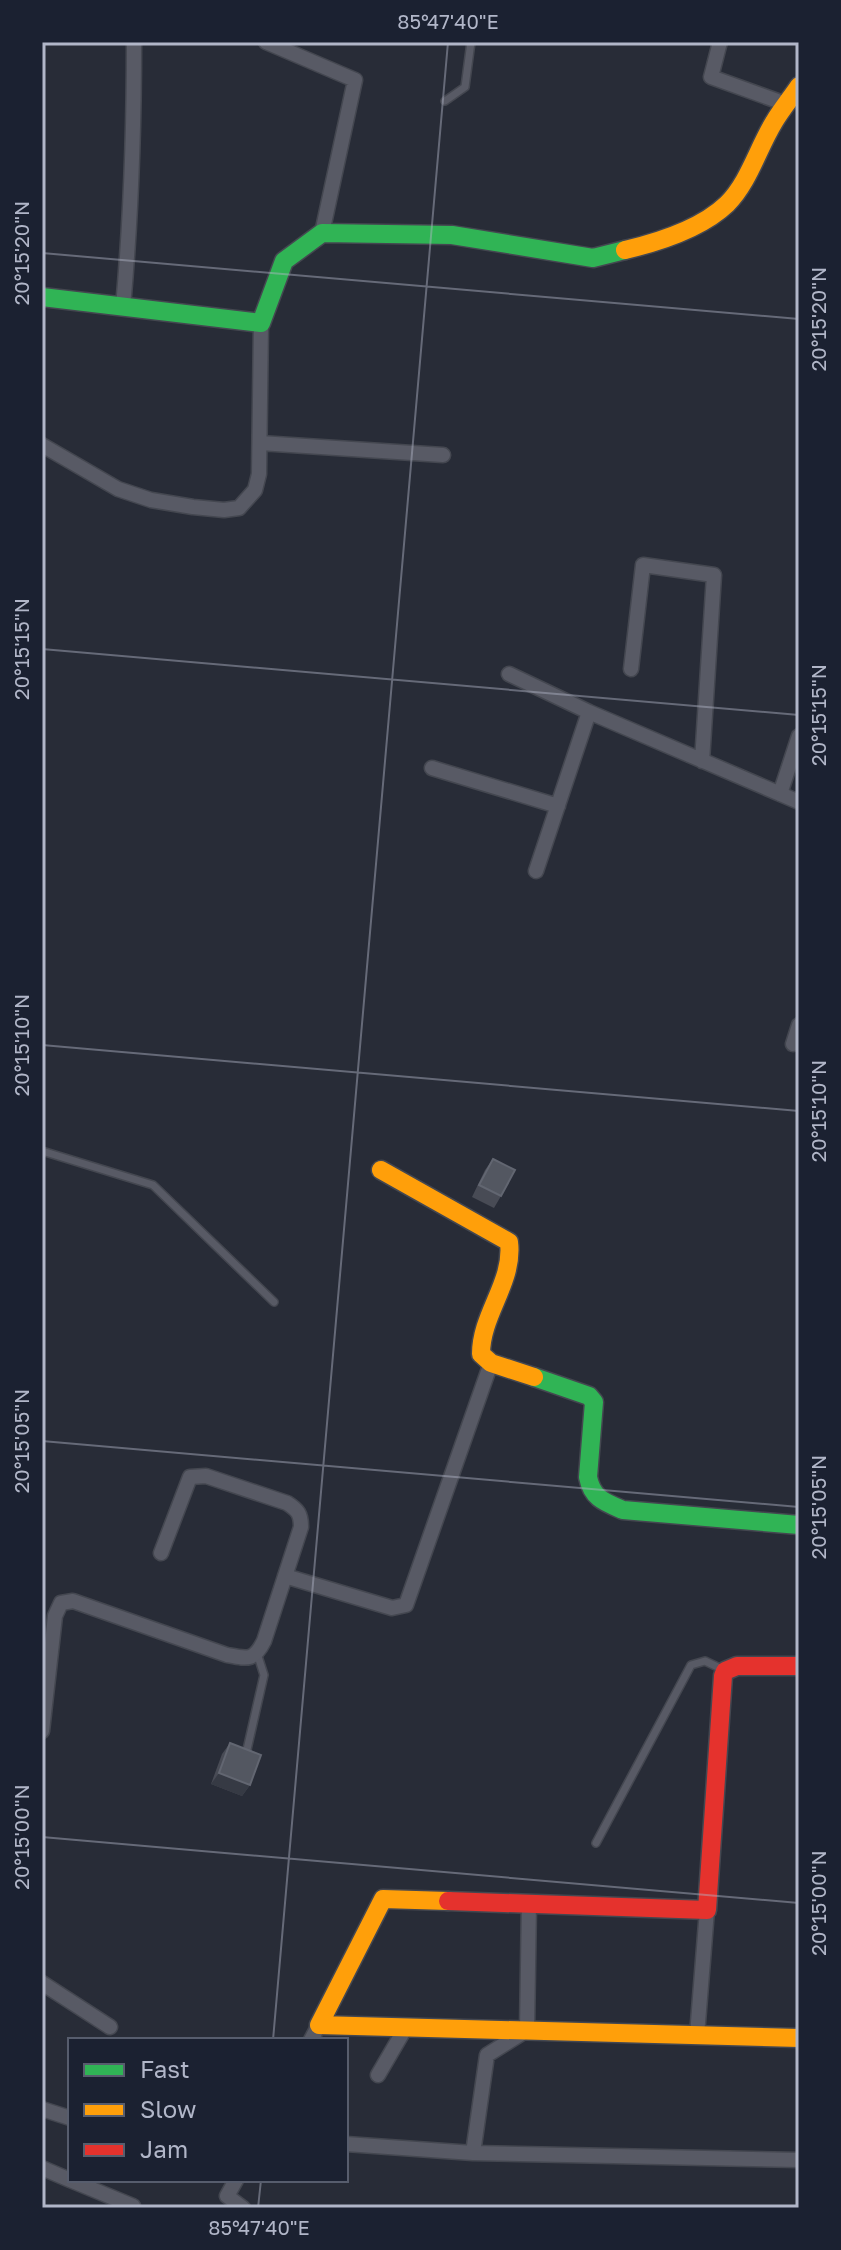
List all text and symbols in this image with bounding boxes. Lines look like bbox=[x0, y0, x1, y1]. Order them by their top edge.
text: 85°47'40"E bbox=[397, 9, 499, 33]
text: 20°15'20"N bbox=[9, 201, 33, 305]
text: 20°15'20"N bbox=[806, 267, 830, 371]
text: 20°15'15"N bbox=[9, 598, 33, 700]
text: 20°15'15"N bbox=[806, 664, 830, 766]
text: 20°15'10"N bbox=[9, 994, 33, 1096]
text: 20°15'10"N bbox=[806, 1060, 830, 1162]
text: 20°15'05"N bbox=[9, 1389, 33, 1493]
text: 20°15'05"N bbox=[806, 1455, 830, 1559]
text: 20°15'00"N bbox=[9, 1784, 33, 1890]
text: 20°15'00"N bbox=[806, 1850, 830, 1956]
legend bbox=[68, 2038, 348, 2182]
text: Fast bbox=[140, 2054, 190, 2083]
text: Slow bbox=[140, 2094, 196, 2123]
text: Jam bbox=[140, 2134, 188, 2163]
text: 85°47'40"E bbox=[208, 2215, 310, 2239]

